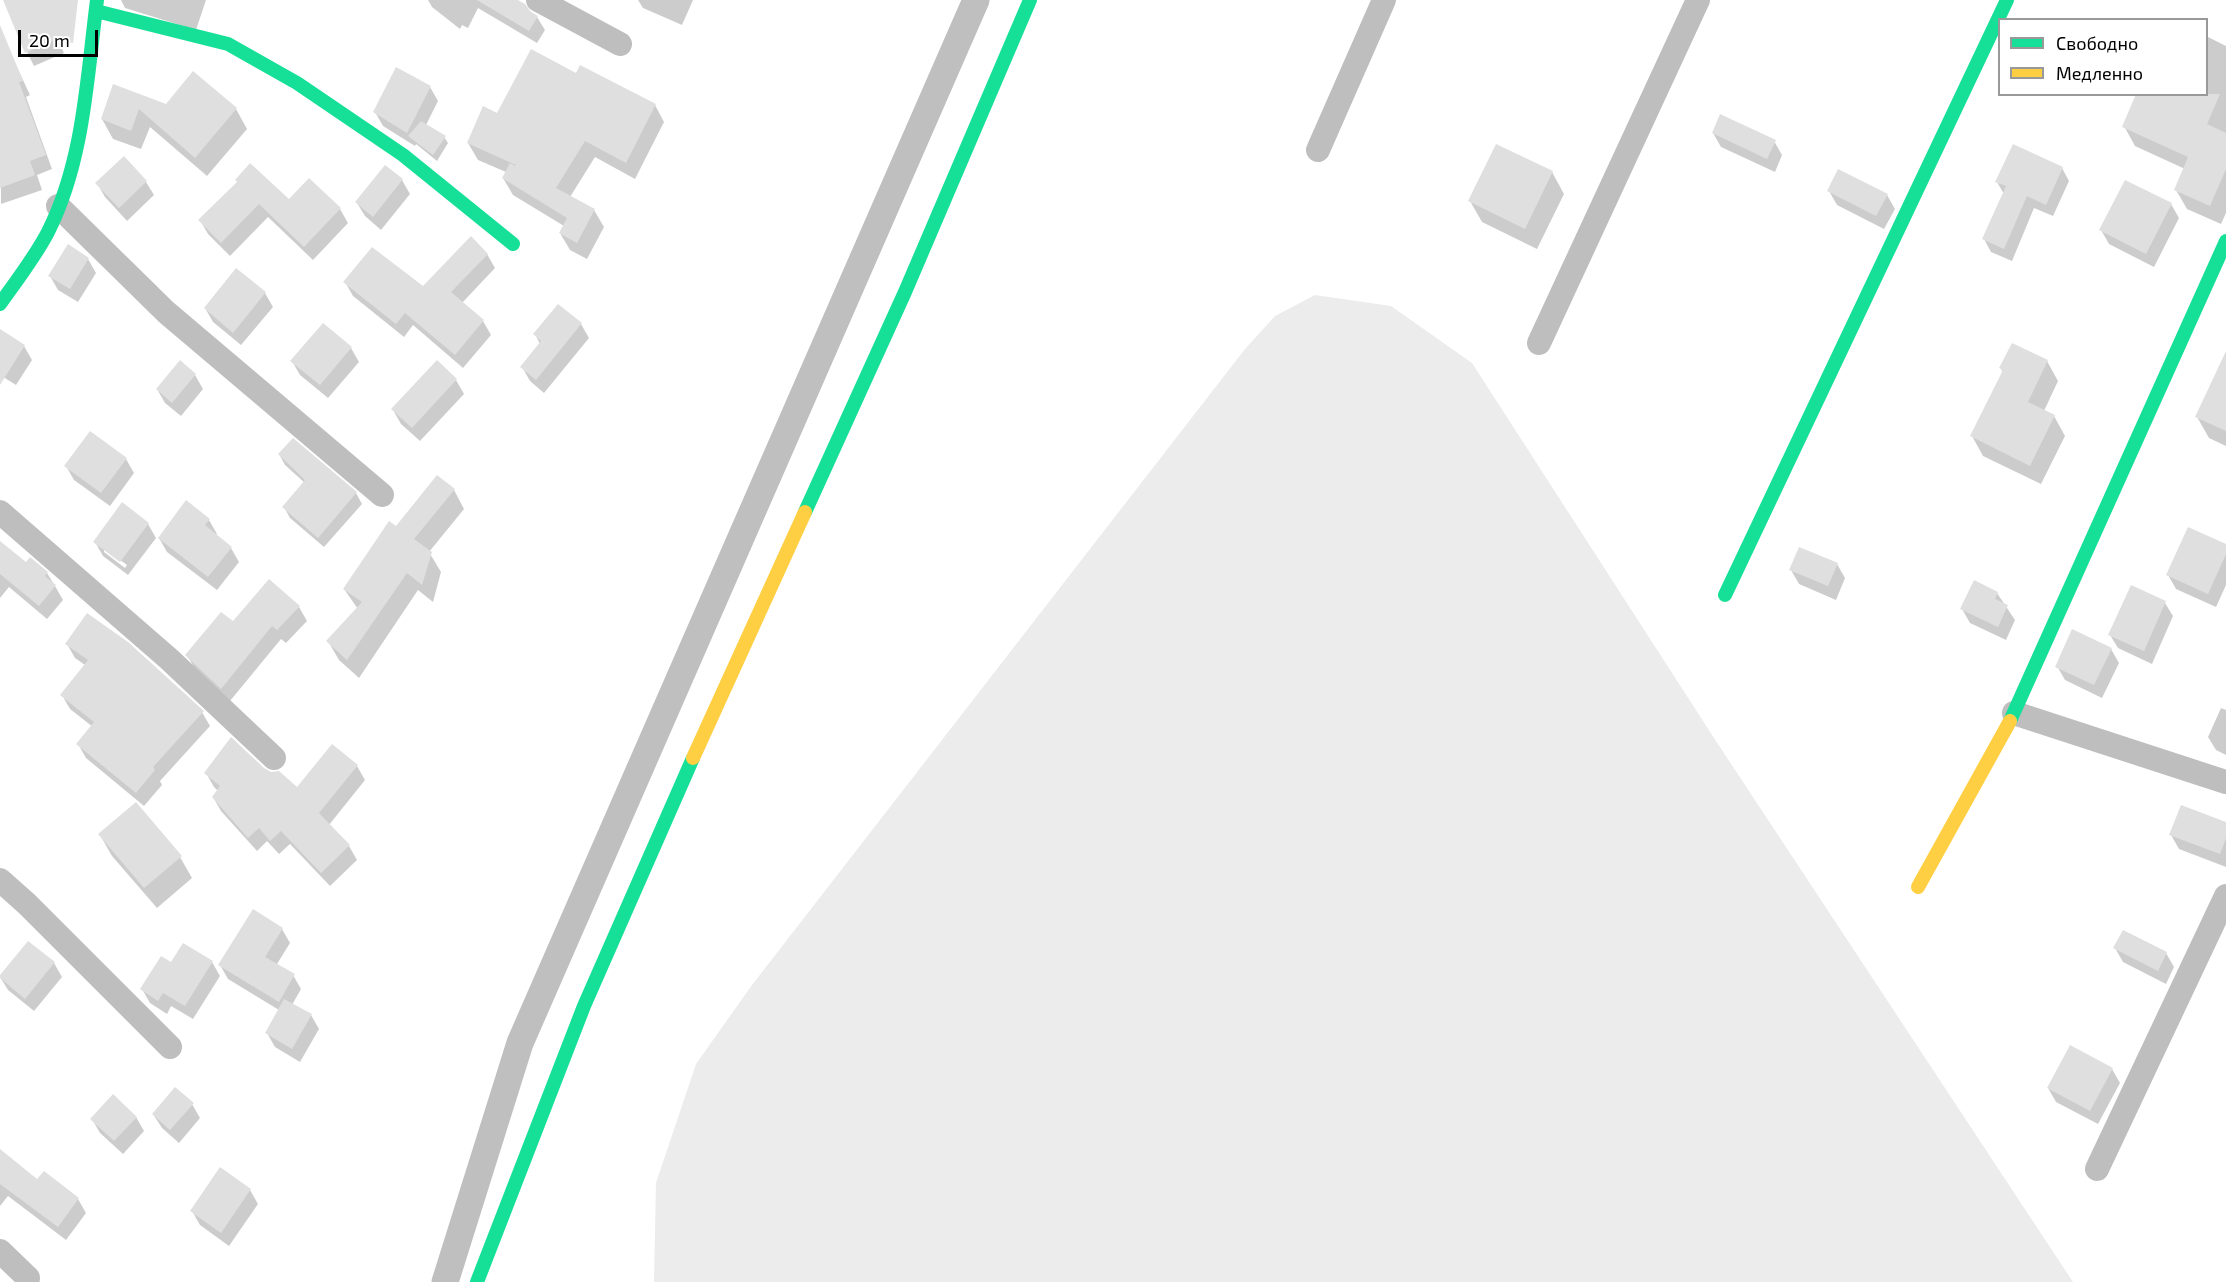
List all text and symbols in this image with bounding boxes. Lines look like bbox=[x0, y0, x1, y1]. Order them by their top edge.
scale bar bbox=[21, 18, 100, 56]
legend bbox=[1998, 18, 2208, 96]
text: 20 m bbox=[29, 29, 70, 51]
text: Свободно bbox=[2056, 32, 2138, 54]
text: Медленно bbox=[2056, 62, 2143, 84]

